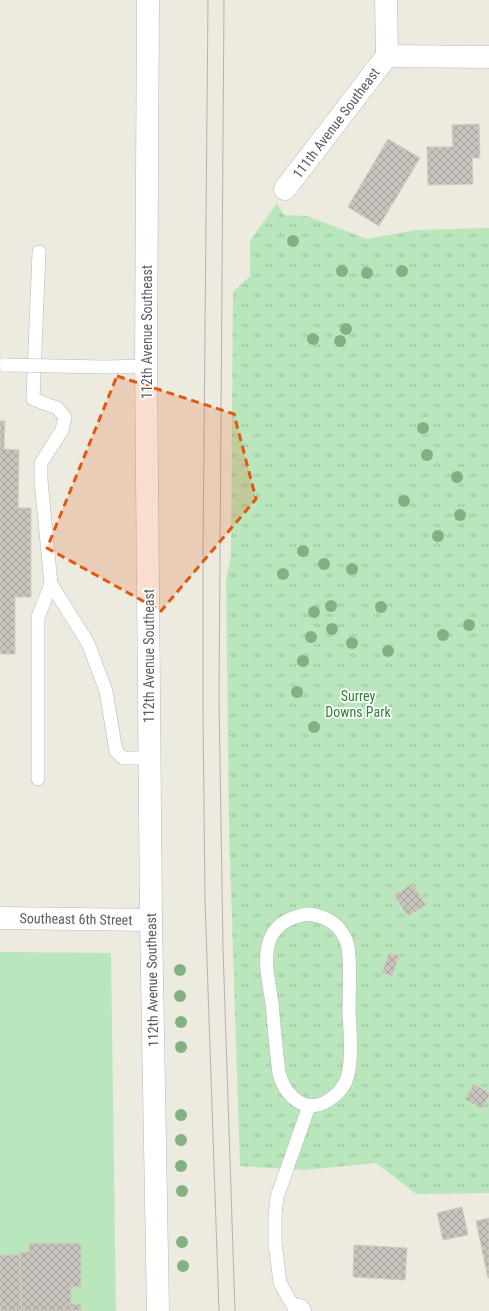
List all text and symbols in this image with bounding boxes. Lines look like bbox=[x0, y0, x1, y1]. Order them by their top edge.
street label: 111th Avenue Southeast bbox=[289, 65, 383, 181]
street label: 112th Avenue Southeast bbox=[139, 265, 155, 399]
street label: 112th Avenue Southeast bbox=[141, 589, 157, 723]
park label: Surrey Downs Park bbox=[325, 688, 391, 720]
street label: Southeast 6th Street bbox=[19, 910, 133, 928]
street label: 112th Avenue Southeast bbox=[143, 913, 161, 1047]

